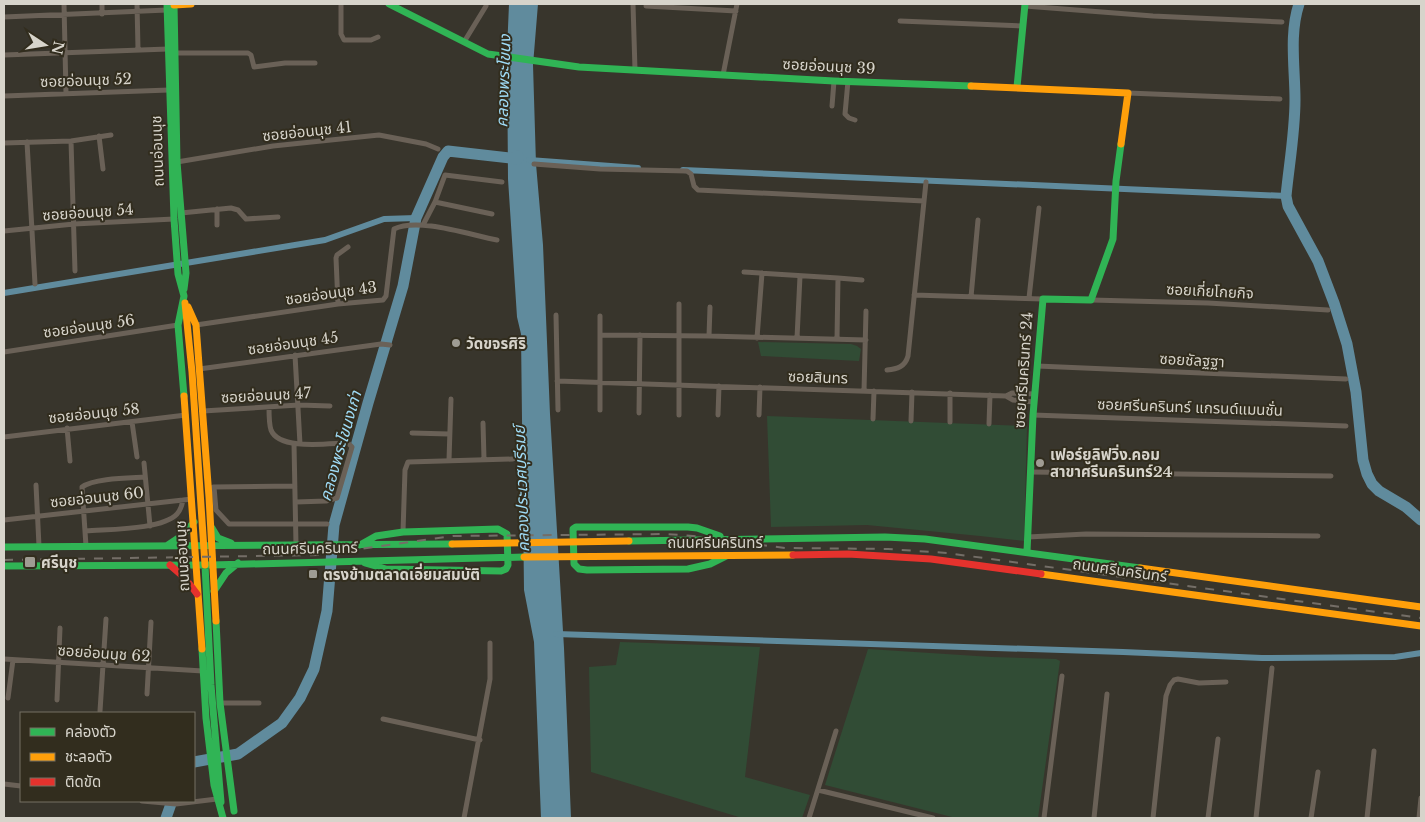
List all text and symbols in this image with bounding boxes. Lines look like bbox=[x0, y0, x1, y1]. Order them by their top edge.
north arrow bbox=[20, 20, 70, 70]
water label: คลองพระโขนง bbox=[491, 33, 515, 128]
text: N bbox=[48, 39, 68, 56]
street label: ซอยอ่อนนุช 39 bbox=[782, 54, 876, 78]
street label: ซอยอ่อนนุช 52 bbox=[40, 69, 132, 91]
street label: ถนนอ่อนนุช bbox=[146, 115, 168, 187]
street label: ซอยอ่อนนุช 41 bbox=[262, 117, 352, 145]
street label: ซอยอ่อนนุช 54 bbox=[42, 199, 134, 225]
street label: ซอยอ่อนนุช 43 bbox=[284, 277, 378, 309]
street label: ซอยเกี่ยโกยกิจ bbox=[1166, 278, 1254, 303]
street label: ซอยอ่อนนุช 56 bbox=[42, 310, 136, 342]
street label: ซอยศรีนครินทร์ 24 bbox=[1009, 311, 1037, 429]
street label: ซอยอ่อนนุช 45 bbox=[246, 327, 340, 359]
place label: วัดขจรศิริ bbox=[466, 334, 526, 353]
marker: วัดขจรศิริ bbox=[450, 337, 462, 349]
street label: ซอยชัลฐฐา bbox=[1159, 349, 1225, 371]
street label: ซอยสินทร bbox=[788, 366, 848, 388]
street label: ซอยอ่อนนุช 47 bbox=[220, 383, 312, 407]
water label: คลองพระโขนงเก่า bbox=[315, 387, 366, 503]
street label: ซอยศรีนครินทร์ แกรนด์แมนชั่น bbox=[1097, 394, 1283, 420]
street label: ซอยอ่อนนุช 58 bbox=[47, 399, 141, 427]
water label: คลองประเวศบุรีรมย์ bbox=[509, 422, 534, 553]
place label: เฟอร์ยูลิฟวิ่ง.คอม สาขาศรีนครินทร์24 bbox=[1050, 444, 1173, 481]
marker: เฟอร์ยูลิฟวิ่ง.คอม สาขาศรีนครินทร์24 bbox=[1034, 457, 1046, 469]
street label: ซอยอ่อนนุช 60 bbox=[49, 483, 145, 511]
street label: ถนนอ่อนนุช bbox=[171, 520, 193, 592]
street label: ถนนศรีนครินทร์ bbox=[667, 533, 763, 552]
street label: ถนนศรีนครินทร์ bbox=[262, 538, 359, 558]
place label: ศรีนุช bbox=[41, 553, 77, 572]
street label: ถนนศรีนครินทร์ bbox=[1071, 554, 1169, 586]
marker: ศรีนุช bbox=[23, 555, 37, 569]
place label: ตรงข้ามตลาดเอี่ยมสมบัติ bbox=[323, 563, 480, 584]
marker: ตรงข้ามตลาดเอี่ยมสมบัติ bbox=[307, 568, 319, 580]
street label: ซอยอ่อนนุช 62 bbox=[57, 640, 151, 666]
legend bbox=[20, 712, 195, 802]
text: คล่องตัว bbox=[65, 722, 116, 741]
text: ชะลอตัว bbox=[65, 747, 112, 766]
text: ติดขัด bbox=[65, 772, 101, 791]

